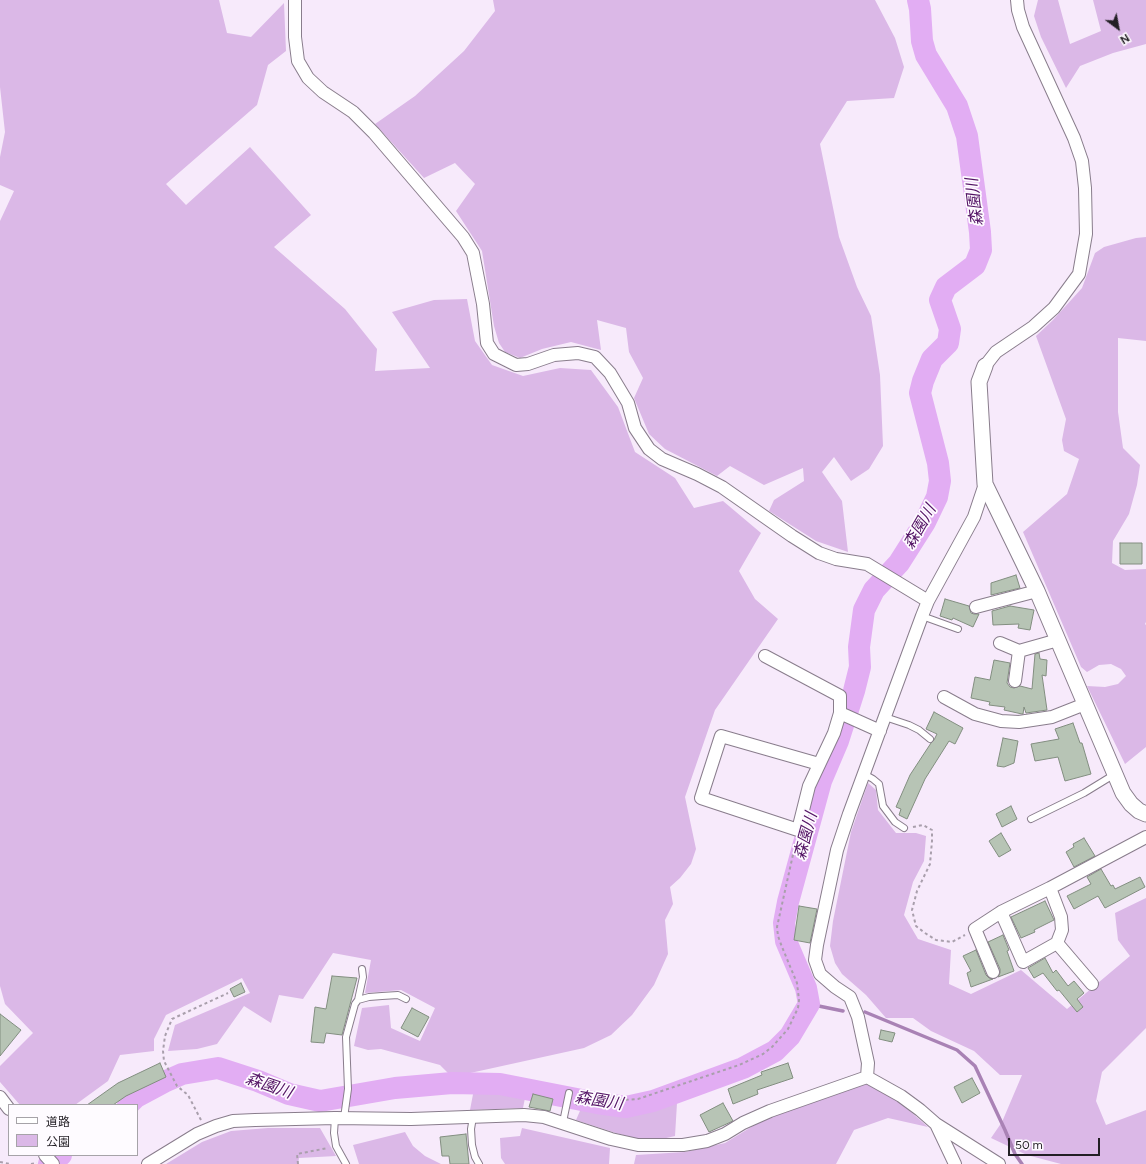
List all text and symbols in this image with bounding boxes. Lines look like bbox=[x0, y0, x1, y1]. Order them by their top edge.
north arrow bbox=[1098, 8, 1138, 48]
text: N bbox=[1118, 31, 1132, 46]
water label: 森園川 bbox=[963, 177, 987, 227]
water label: 森園川 bbox=[900, 501, 940, 553]
water label: 森園川 bbox=[791, 810, 821, 862]
water label: 森園川 bbox=[243, 1069, 295, 1103]
water label: 森園川 bbox=[574, 1088, 624, 1114]
legend bbox=[8, 1104, 138, 1156]
text: 道路 bbox=[46, 1115, 70, 1129]
scale bar bbox=[1010, 1130, 1102, 1156]
text: 公園 bbox=[46, 1135, 70, 1149]
text: 50 m bbox=[1015, 1138, 1043, 1152]

